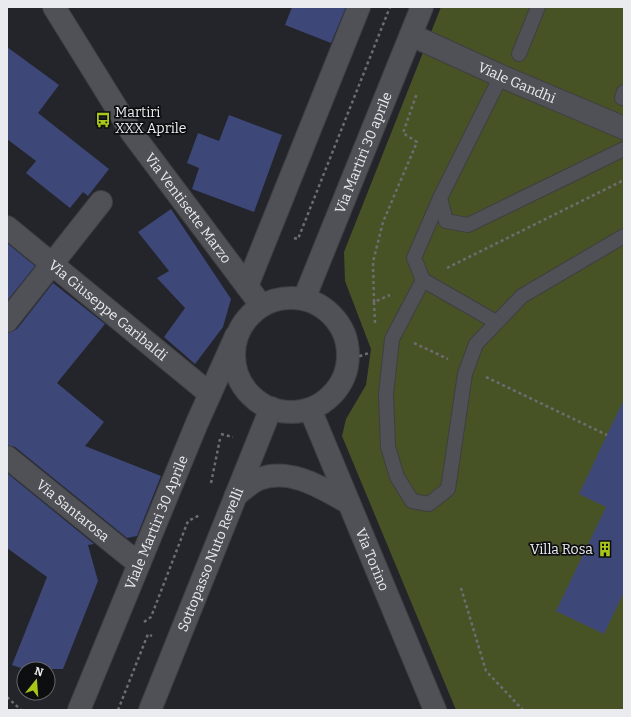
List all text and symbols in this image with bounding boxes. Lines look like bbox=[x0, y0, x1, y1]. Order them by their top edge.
street label: Viale Gandhi bbox=[475, 58, 558, 107]
street label: Via Martiri 30 aprile bbox=[331, 89, 395, 216]
place label: Martiri XXX Aprile bbox=[115, 104, 187, 137]
bus stop icon: Martiri XXX Aprile bbox=[94, 111, 112, 129]
street label: Via Ventisette Marzo bbox=[141, 149, 235, 267]
street label: Via Giuseppe Garibaldi bbox=[45, 256, 171, 364]
street label: Viale Martiri 30 Aprile bbox=[121, 453, 191, 592]
street label: Via Santarosa bbox=[33, 476, 113, 545]
street label: Sottopasso Nuto Revelli bbox=[174, 485, 247, 634]
street label: Via Torino bbox=[352, 526, 393, 593]
building icon: Villa Rosa bbox=[596, 540, 614, 558]
place label: Villa Rosa bbox=[530, 541, 593, 558]
north arrow bbox=[16, 661, 56, 701]
text: N bbox=[33, 664, 45, 680]

